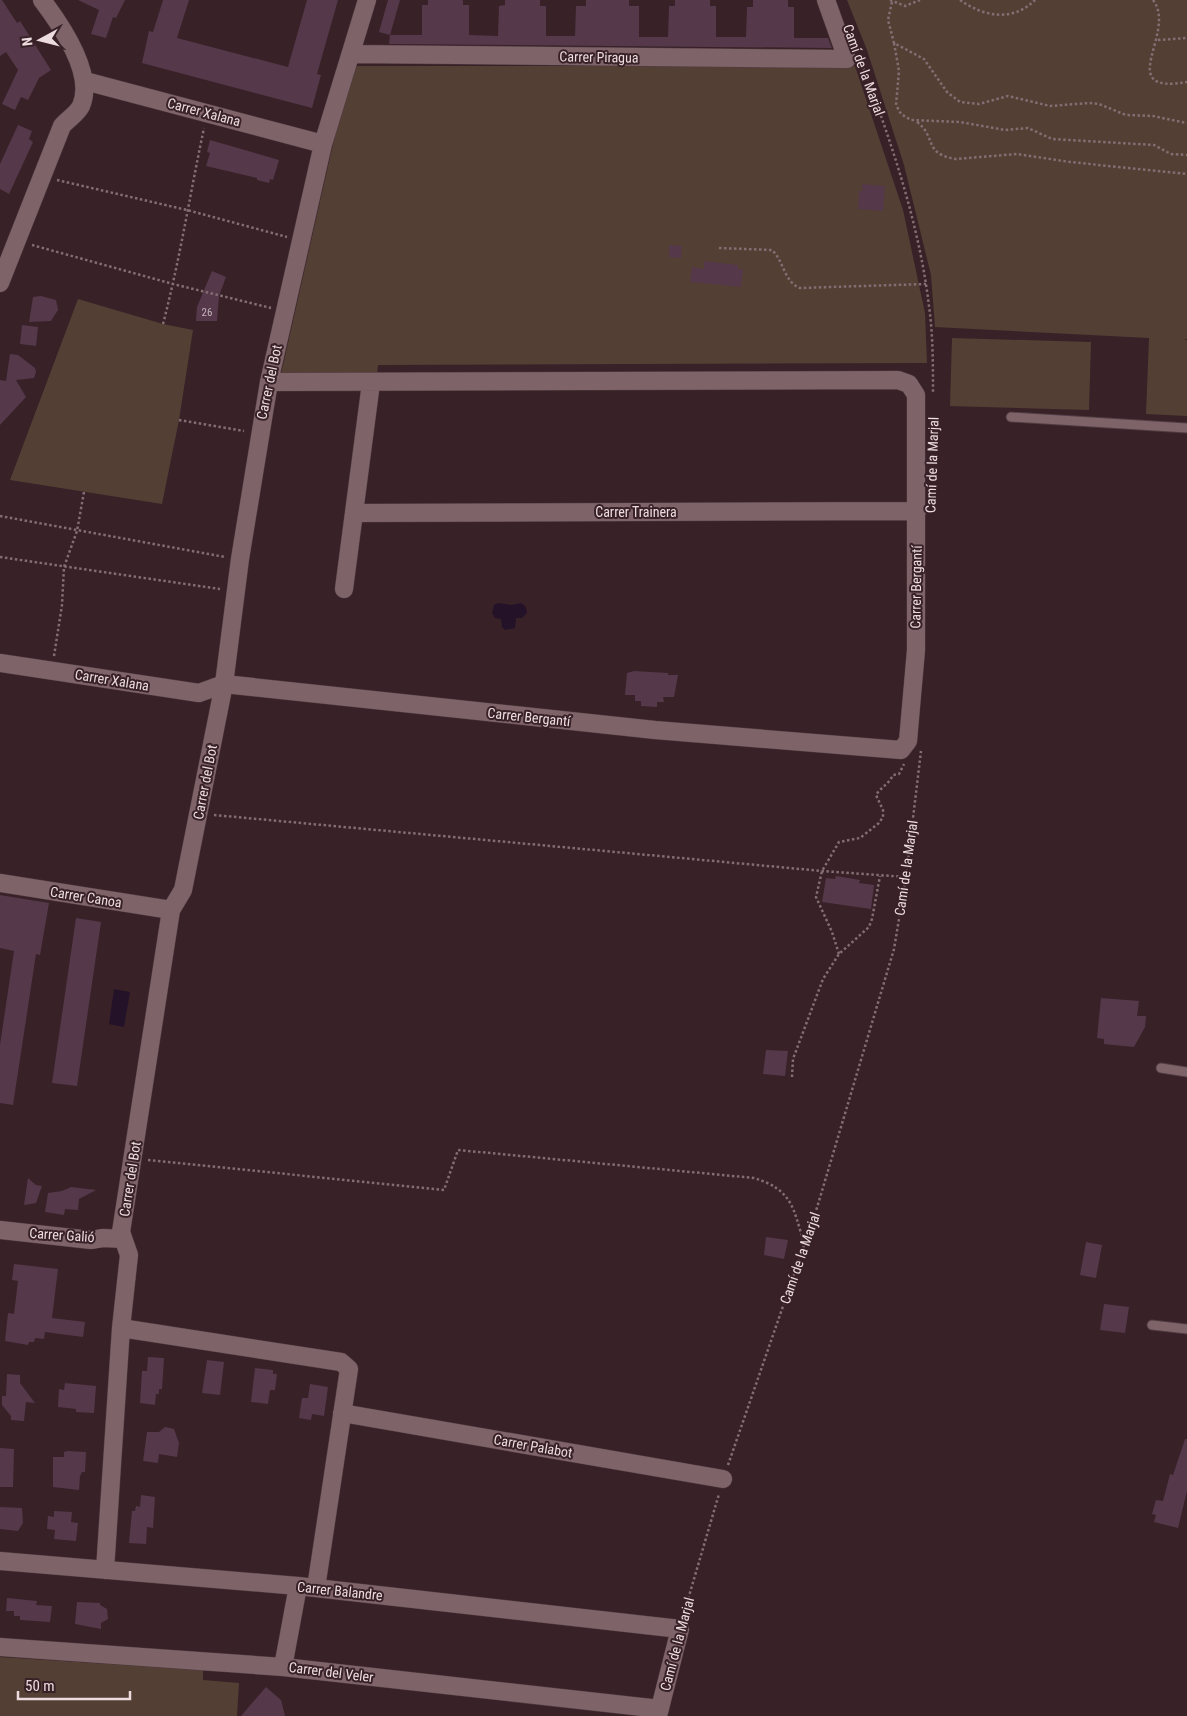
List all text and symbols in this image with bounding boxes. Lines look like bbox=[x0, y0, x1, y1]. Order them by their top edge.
north arrow bbox=[15, 15, 65, 65]
street label: Camí de la Marjal bbox=[840, 22, 888, 118]
text: N bbox=[19, 36, 36, 47]
street label: Carrer Piragua bbox=[559, 48, 639, 66]
street label: Carrer Xalana bbox=[166, 95, 242, 129]
house number: 26 bbox=[202, 306, 212, 319]
street label: Carrer del Bot bbox=[253, 343, 285, 421]
street label: Camí de la Marjal bbox=[922, 417, 942, 513]
street label: Carrer Trainera bbox=[595, 504, 677, 520]
street label: Carrer Bergantí bbox=[907, 545, 925, 629]
street label: Carrer Xalana bbox=[74, 666, 150, 694]
street label: Carrer Bergantí bbox=[487, 705, 572, 729]
street label: Carrer del Bot bbox=[190, 743, 220, 821]
street label: Camí de la Marjal bbox=[891, 819, 921, 917]
street label: Carrer Canoa bbox=[49, 883, 123, 911]
street label: Carrer del Bot bbox=[116, 1140, 144, 1218]
street label: Camí de la Marjal bbox=[777, 1210, 823, 1306]
street label: Carrer Galió bbox=[29, 1225, 95, 1245]
street label: Carrer Palabot bbox=[492, 1431, 574, 1461]
street label: Carrer Balandre bbox=[297, 1579, 384, 1603]
street label: Camí de la Marjal bbox=[657, 1595, 697, 1693]
street label: Carrer del Veler bbox=[288, 1659, 374, 1685]
scale bar bbox=[18, 1668, 130, 1700]
text: 50 m bbox=[25, 1677, 55, 1695]

